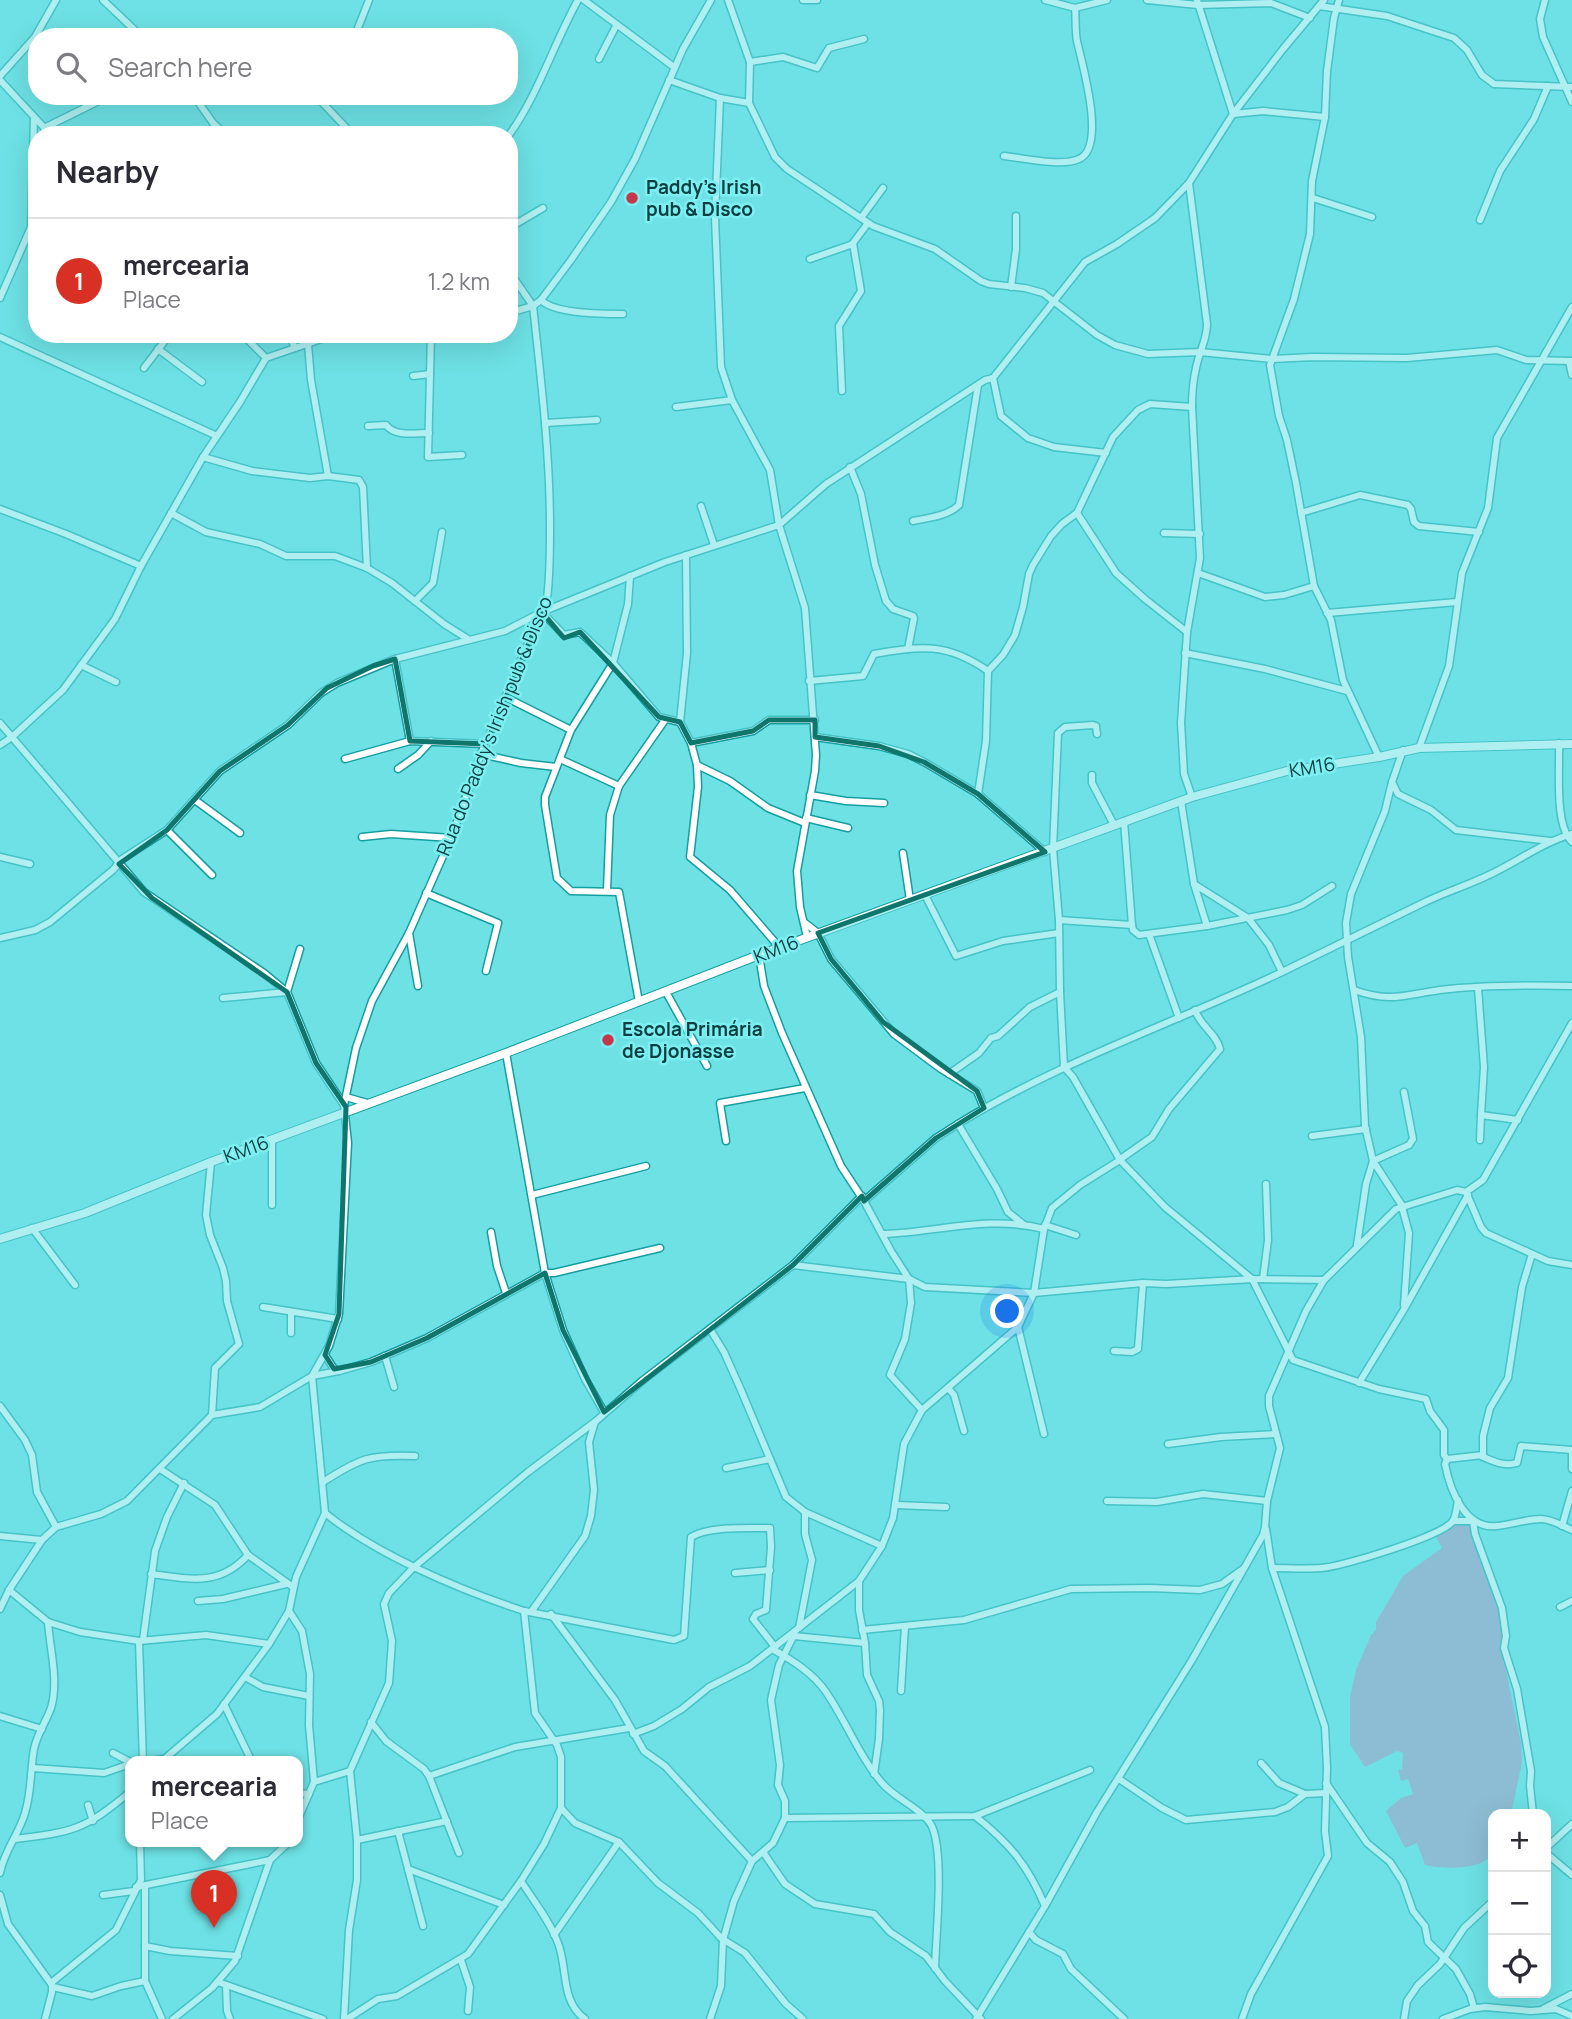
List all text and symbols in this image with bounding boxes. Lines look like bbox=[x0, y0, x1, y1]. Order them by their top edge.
search box bbox=[28, 28, 518, 105]
icon: search bbox=[52, 48, 90, 86]
text: Search here bbox=[108, 49, 253, 85]
text: Nearby bbox=[56, 151, 159, 192]
place label: Paddy's Irish pub & Disco bbox=[646, 174, 761, 222]
marker: Paddy's Irish pub & Disco bbox=[624, 190, 640, 206]
text: mercearia bbox=[123, 247, 250, 283]
text: 1 bbox=[74, 265, 84, 297]
text: 1.2 km bbox=[427, 265, 490, 297]
text: Place bbox=[123, 283, 181, 315]
street label: Rua do Paddy's Irish pub & Disco bbox=[430, 592, 558, 860]
street label: KM16 bbox=[1287, 751, 1337, 783]
street label: KM16 bbox=[750, 929, 802, 969]
place label: Escola Primária de Djonasse bbox=[622, 1016, 763, 1064]
marker: Escola Primária de Djonasse bbox=[600, 1032, 616, 1048]
street label: KM16 bbox=[220, 1129, 272, 1169]
your location bbox=[990, 1294, 1024, 1328]
popup bbox=[125, 1756, 303, 1847]
text: mercearia bbox=[151, 1768, 277, 1804]
text: Place bbox=[151, 1804, 209, 1836]
map controls bbox=[1488, 1809, 1551, 1998]
button: + bbox=[1488, 1809, 1551, 1872]
pin: 1 bbox=[191, 1870, 237, 1928]
button: − bbox=[1488, 1872, 1551, 1935]
button: locate bbox=[1488, 1935, 1551, 1998]

